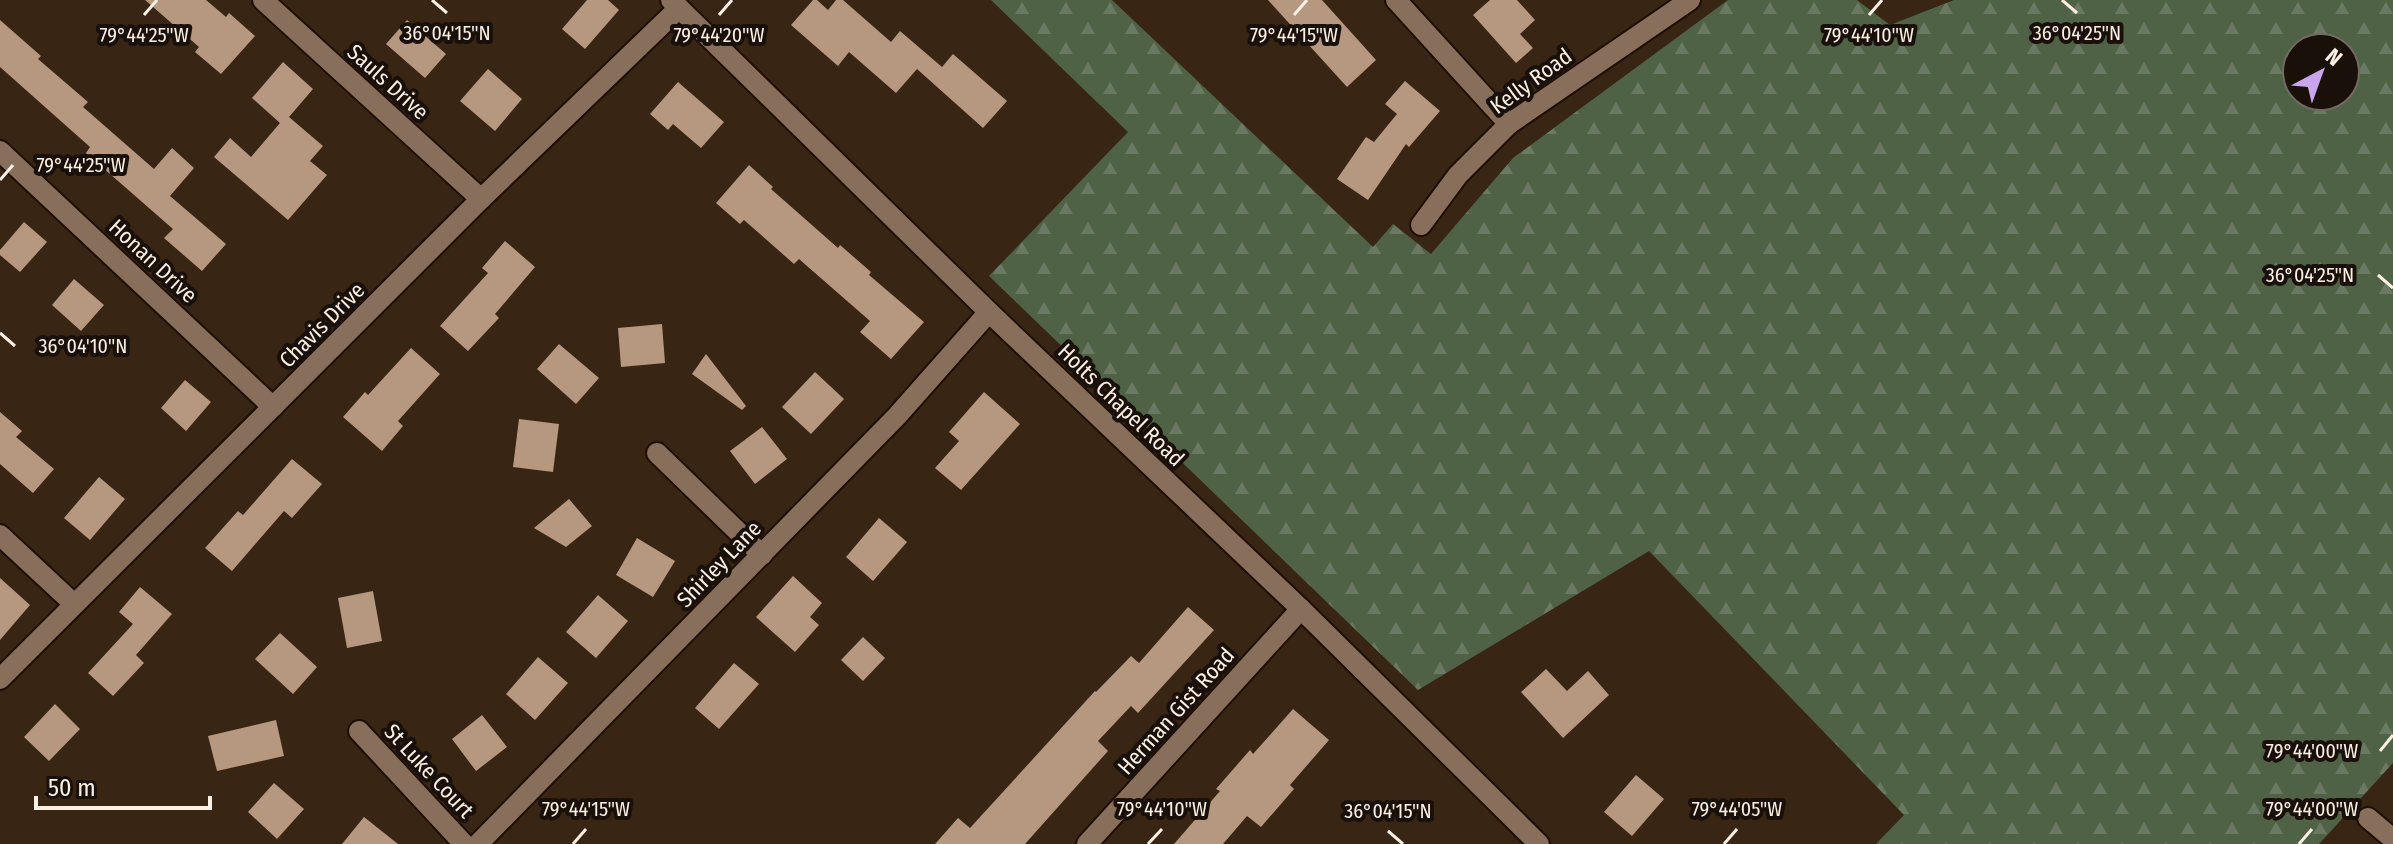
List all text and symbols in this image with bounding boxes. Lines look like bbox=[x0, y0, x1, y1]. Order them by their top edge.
text: 36°04'15"N bbox=[403, 21, 491, 45]
text: 36°04'25"N bbox=[2033, 21, 2121, 45]
text: 79°44'25"W bbox=[99, 23, 189, 47]
text: 79°44'20"W bbox=[674, 23, 764, 47]
text: 79°44'15"W bbox=[1250, 23, 1338, 47]
text: 79°44'10"W bbox=[1824, 23, 1914, 47]
north arrow bbox=[2281, 32, 2361, 112]
street label: Sauls Drive bbox=[342, 38, 434, 126]
street label: Kelly Road bbox=[1485, 42, 1577, 120]
text: N bbox=[2320, 43, 2348, 72]
text: 79°44'25"W bbox=[36, 153, 126, 177]
street label: Honan Drive bbox=[103, 213, 203, 309]
text: 36°04'25"N bbox=[2266, 263, 2354, 287]
street label: Chavis Drive bbox=[274, 277, 370, 373]
text: 36°04'10"N bbox=[39, 334, 127, 358]
street label: Holts Chapel Road bbox=[1052, 338, 1190, 472]
street label: Shirley Lane bbox=[671, 515, 767, 613]
street label: Herman Gist Road bbox=[1112, 642, 1240, 780]
street label: St Luke Court bbox=[379, 718, 480, 824]
text: 79°44'00"W bbox=[2266, 739, 2358, 763]
scale bar bbox=[36, 760, 210, 810]
text: 50 m bbox=[48, 774, 96, 802]
text: 79°44'15"W bbox=[542, 797, 630, 821]
text: 79°44'10"W bbox=[1117, 797, 1207, 821]
text: 79°44'05"W bbox=[1692, 797, 1782, 821]
text: 79°44'00"W bbox=[2266, 797, 2358, 821]
text: 36°04'15"N bbox=[1344, 799, 1432, 823]

